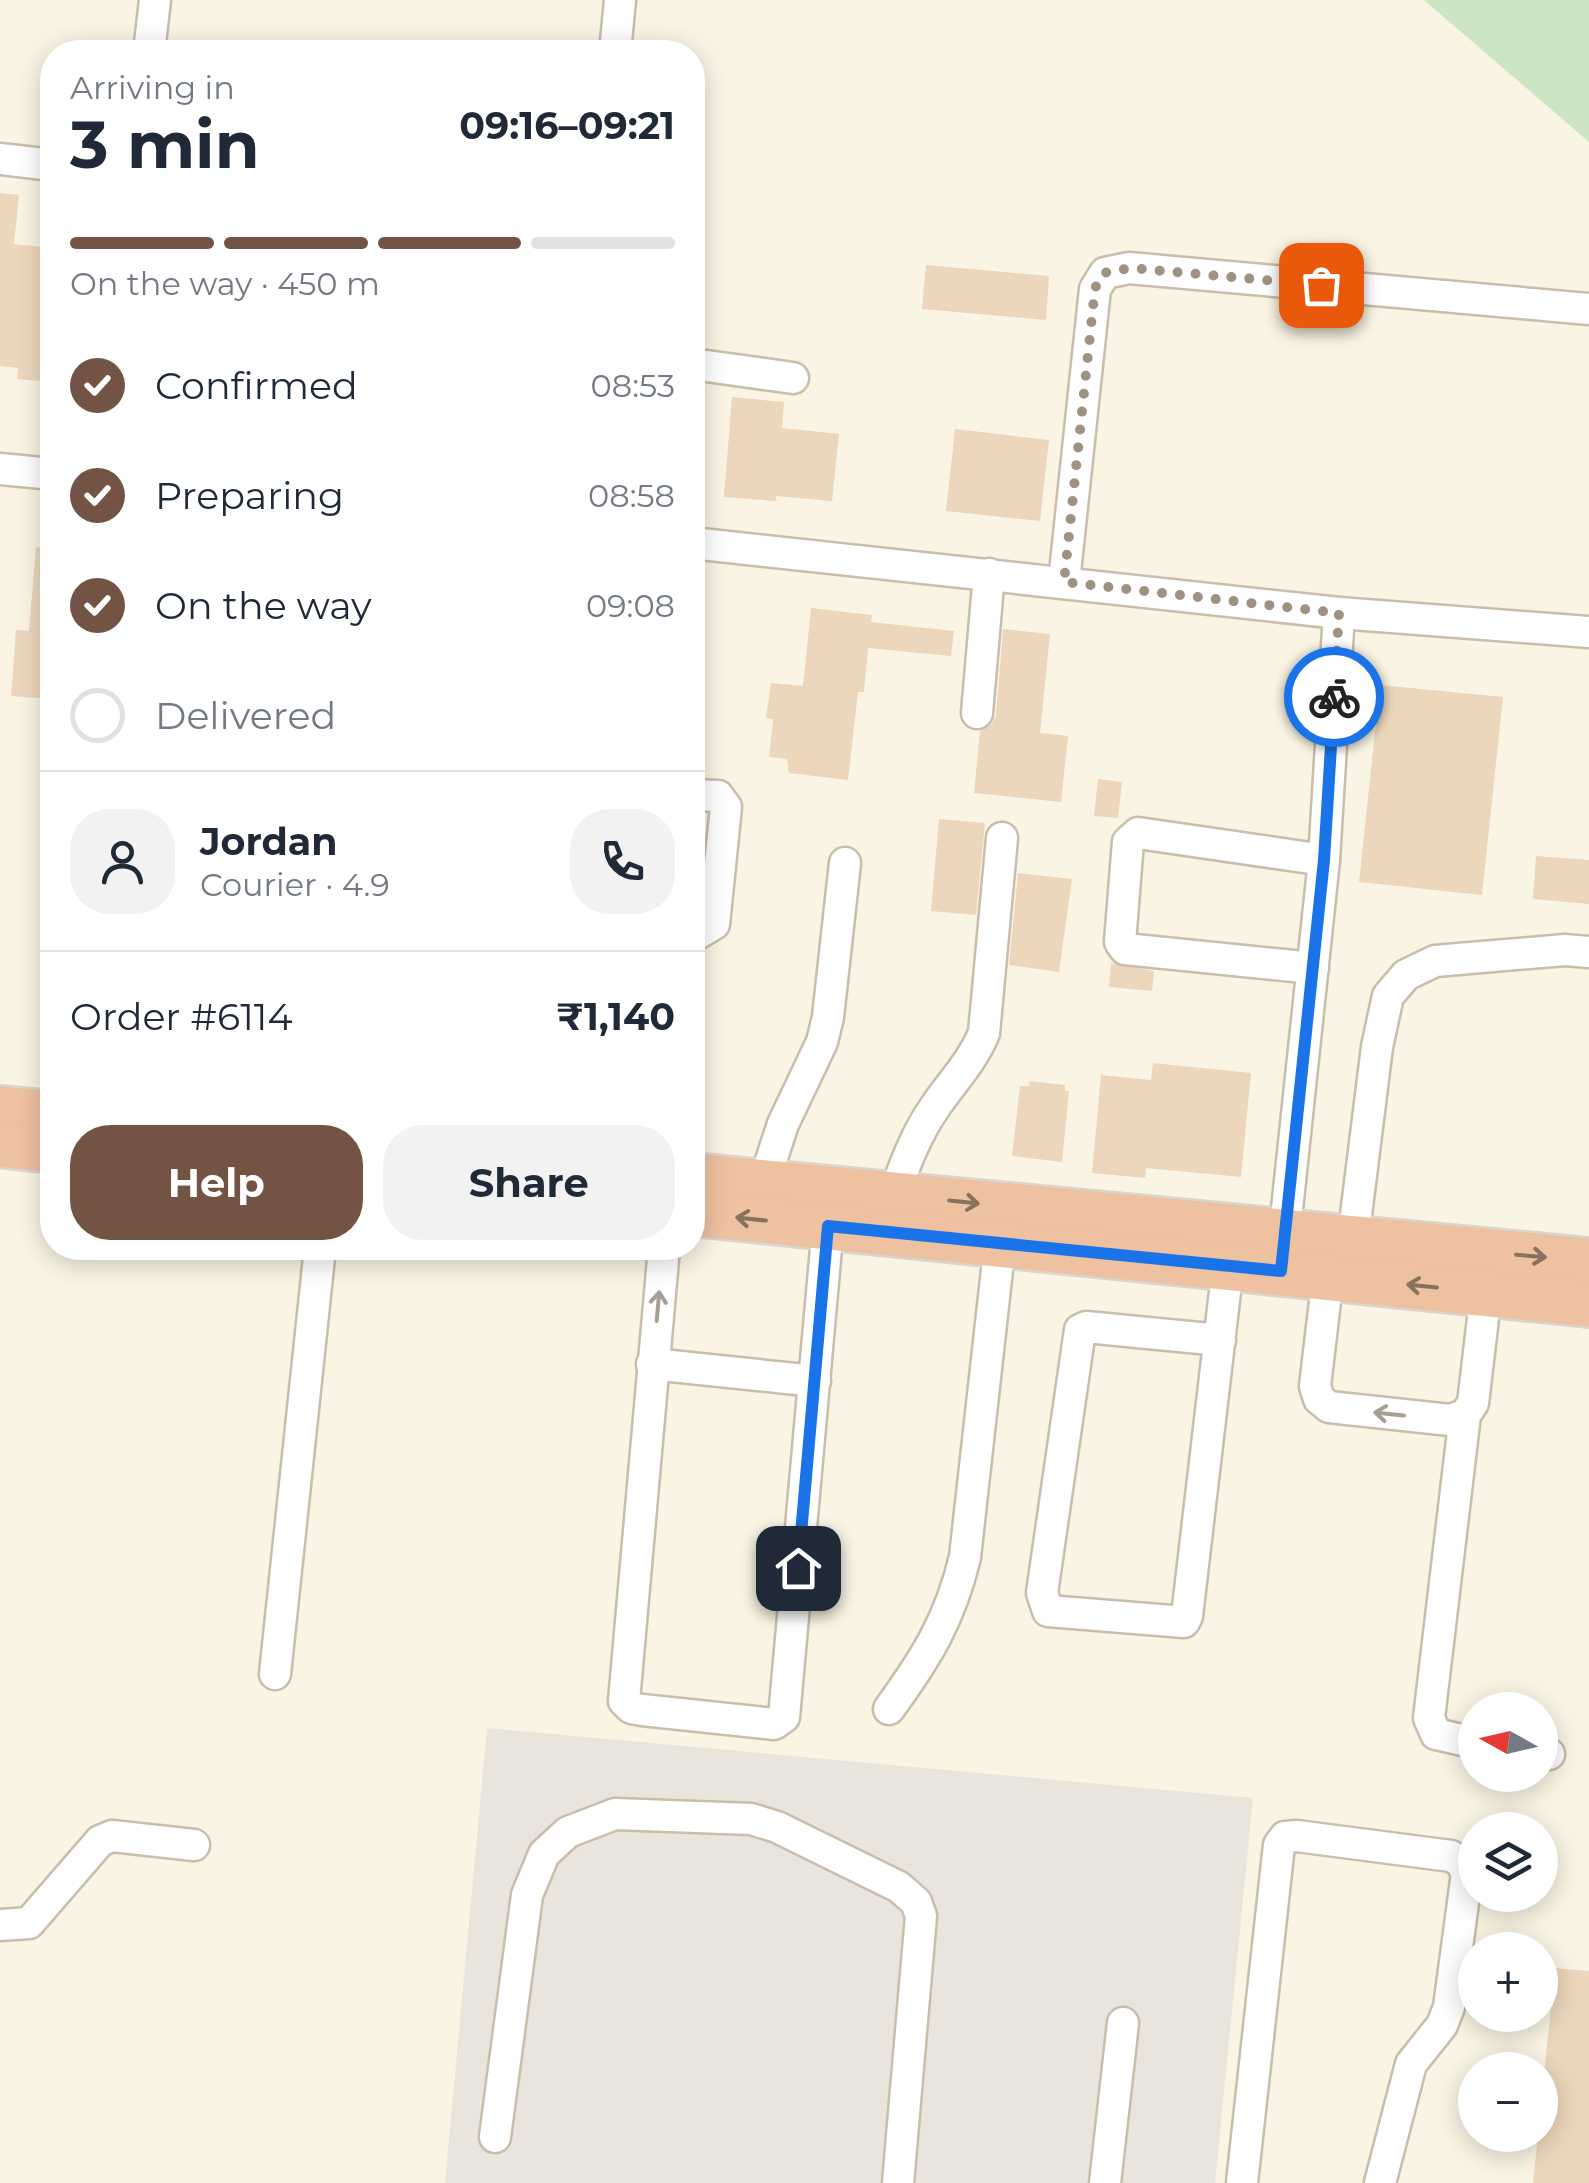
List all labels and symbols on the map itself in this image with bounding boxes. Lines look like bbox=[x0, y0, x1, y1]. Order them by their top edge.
pin bbox=[1279, 243, 1364, 328]
courier bbox=[1284, 647, 1384, 747]
one-way arrow bbox=[947, 1192, 979, 1211]
one-way arrow bbox=[735, 1209, 767, 1228]
one-way arrow bbox=[1515, 1247, 1547, 1266]
one-way arrow bbox=[1407, 1276, 1439, 1295]
one-way arrow bbox=[649, 1290, 668, 1322]
one-way arrow bbox=[1374, 1404, 1406, 1423]
pin bbox=[756, 1526, 841, 1611]
north arrow bbox=[1458, 1692, 1558, 1792]

